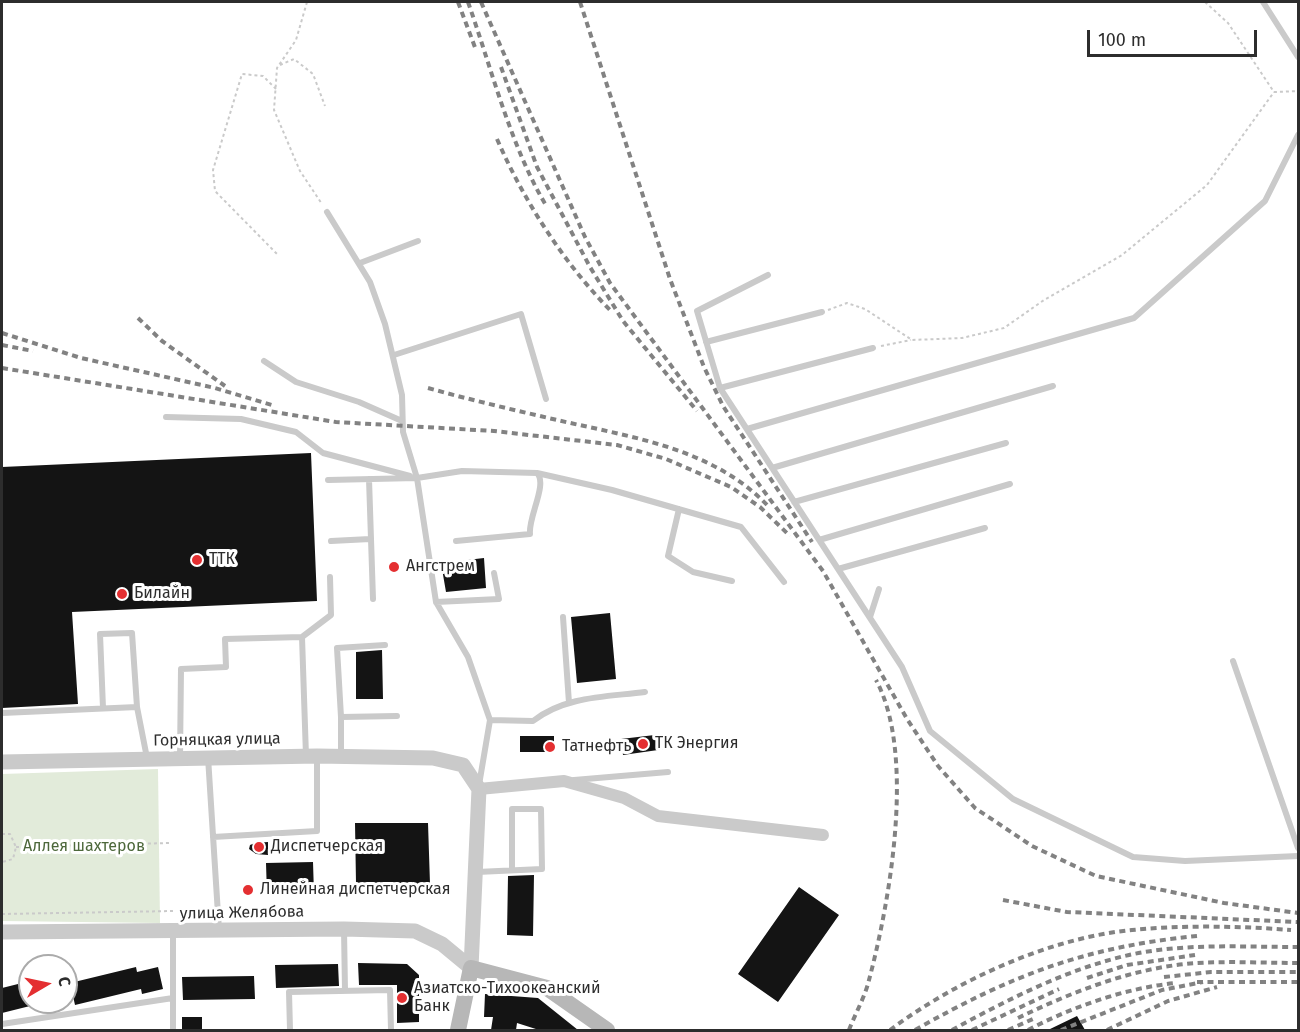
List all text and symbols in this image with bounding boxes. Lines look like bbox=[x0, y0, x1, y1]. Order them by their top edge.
scale bar bbox=[1090, 18, 1260, 56]
text: 100 m bbox=[1098, 29, 1146, 51]
place label: ТТК bbox=[209, 550, 235, 570]
marker: ТТК bbox=[190, 553, 204, 567]
place label: Ангстрем bbox=[406, 557, 475, 577]
marker: Ангстрем bbox=[387, 560, 401, 574]
place label: Билайн bbox=[134, 584, 190, 604]
marker: Билайн bbox=[115, 587, 129, 601]
street label: Горняцкая улица bbox=[153, 729, 281, 751]
place label: ТК Энергия bbox=[655, 734, 739, 754]
place label: Татнефть bbox=[562, 737, 631, 757]
marker: ТК Энергия bbox=[636, 737, 650, 751]
marker: Татнефть bbox=[543, 740, 557, 754]
park label: Аллея шахтеров bbox=[23, 837, 145, 857]
place label: Диспетчерская bbox=[271, 837, 383, 857]
marker: Диспетчерская bbox=[252, 840, 266, 854]
place label: Линейная диспетчерская bbox=[260, 880, 451, 900]
marker: Линейная диспетчерская bbox=[241, 883, 255, 897]
street label: улица Желябова bbox=[180, 902, 304, 924]
north arrow bbox=[18, 954, 78, 1014]
text: С bbox=[54, 975, 74, 987]
place label: Азиатско-Тихоокеанский Банк bbox=[414, 979, 601, 1017]
marker: Азиатско-Тихоокеанский Банк bbox=[395, 991, 409, 1005]

